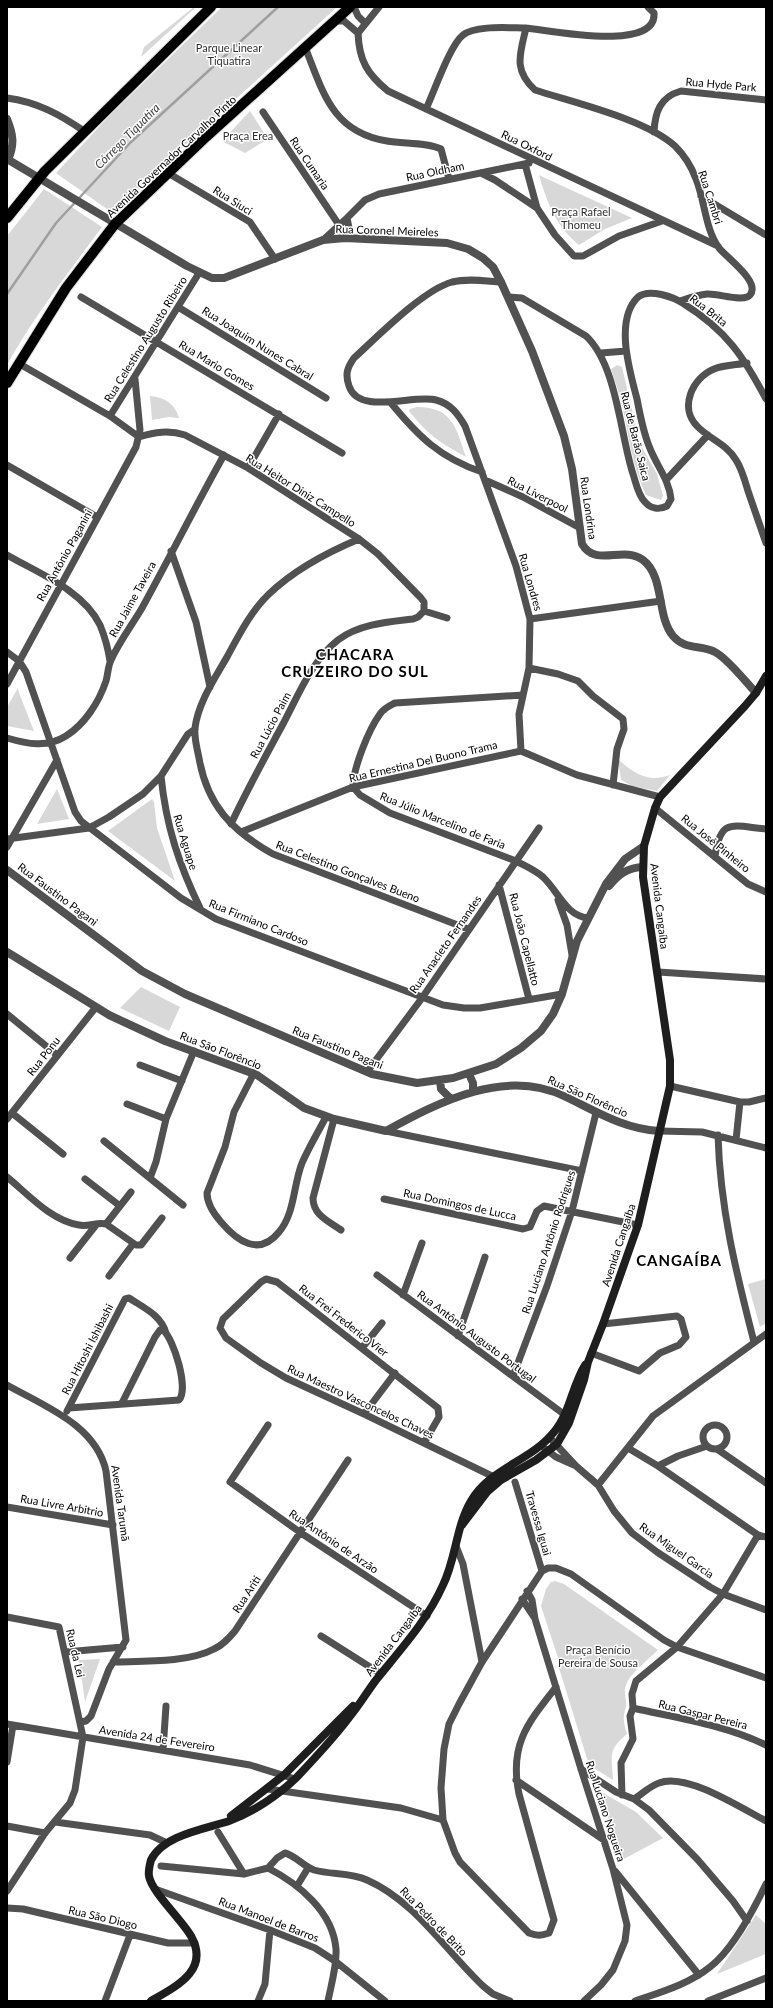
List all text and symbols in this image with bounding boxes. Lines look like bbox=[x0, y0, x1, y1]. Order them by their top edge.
park label: Parque Linear Tiquatira bbox=[196, 41, 262, 67]
street label: Rua Hyde Park bbox=[685, 74, 757, 94]
street label: Avenida Governador Carvalho Pinto bbox=[103, 92, 239, 220]
water label: Córrego Tiquatira bbox=[91, 100, 163, 172]
street label: Rua Oxford bbox=[499, 127, 555, 163]
park label: Praça Erea bbox=[223, 129, 273, 142]
street label: Rua Cumaria bbox=[288, 134, 332, 192]
street label: Rua Oldham bbox=[405, 158, 465, 184]
street label: Rua Cambri bbox=[696, 168, 726, 226]
street label: Rua Siuci bbox=[211, 183, 255, 217]
park label: Praça Rafael Thomeu bbox=[551, 205, 611, 231]
street label: Rua Coronel Meireles bbox=[335, 222, 439, 238]
street label: Rua Celestino Augusto Ribeiro bbox=[101, 274, 189, 404]
street label: Rua Brita bbox=[688, 291, 730, 329]
street label: Rua Joaquim Nunes Cabral bbox=[200, 303, 316, 383]
street label: Rua Mario Gomes bbox=[177, 337, 257, 393]
street label: Rua de Barão Saica bbox=[619, 390, 653, 482]
street label: Rua Heitor Diniz Campello bbox=[244, 451, 358, 529]
street label: Rua Liverpool bbox=[506, 473, 570, 515]
street label: Rua Londrina bbox=[578, 476, 600, 540]
street label: Rua Antônio Paganini bbox=[33, 507, 95, 603]
street label: Rua Londres bbox=[517, 552, 545, 612]
street label: Rua Jaime Taveira bbox=[106, 559, 158, 639]
district label: CHACARA CRUZEIRO DO SUL bbox=[281, 645, 429, 680]
street label: Rua Lúcio Paim bbox=[247, 690, 293, 760]
street label: Rua Ernestina Del Buono Trama bbox=[347, 738, 499, 784]
street label: Rua Júlio Marcelino de Faria bbox=[378, 789, 508, 851]
street label: Rua José Pinheiro bbox=[679, 811, 753, 875]
street label: Rua Aguape bbox=[171, 813, 201, 872]
street label: Rua Celestino Gonçalves Bueno bbox=[274, 837, 422, 905]
street label: Rua Faustino Pagani bbox=[15, 860, 101, 929]
street label: Avenida Cangaíba bbox=[648, 862, 672, 950]
street label: Rua João Capellatto bbox=[507, 891, 543, 987]
street label: Rua Anacleto Fernandes bbox=[406, 892, 484, 995]
street label: Rua Firmiano Cardoso bbox=[207, 896, 311, 948]
street label: Rua Faustino Pagani bbox=[291, 1023, 386, 1071]
street label: Rua São Florêncio bbox=[178, 1028, 264, 1072]
street label: Rua Ponu bbox=[24, 1034, 62, 1078]
street label: Rua São Florêncio bbox=[546, 1073, 630, 1119]
street label: Rua Luciano Antônio Rodrigues bbox=[519, 1168, 577, 1315]
street label: Rua Domingos de Lucca bbox=[402, 1186, 518, 1222]
street label: Avenida Cangaíba bbox=[599, 1202, 637, 1288]
district label: CANGAÍBA bbox=[636, 1251, 722, 1269]
street label: Rua Frei Frederico Vier bbox=[297, 1281, 391, 1359]
street label: Rua Antônio Augusto Portugal bbox=[415, 1287, 539, 1385]
street label: Rua Hitoshi Ishibashi bbox=[58, 1301, 116, 1397]
street label: Rua Maestro Vasconcelos Chaves bbox=[286, 1361, 437, 1441]
street label: Avenida Tarumã bbox=[109, 1464, 133, 1542]
street label: Travessa Iguai bbox=[524, 1489, 555, 1557]
street label: Rua Livre Arbitrio bbox=[19, 1491, 105, 1519]
street label: Rua Antônio de Arzão bbox=[287, 1506, 381, 1576]
street label: Rua Miguel Garcia bbox=[637, 1520, 717, 1580]
street label: Rua Ariti bbox=[229, 1573, 263, 1615]
street label: Avenida Cangaíba bbox=[362, 1602, 424, 1678]
street label: Rua da Lei bbox=[64, 1628, 88, 1679]
park label: Praça Benício Pereira de Sousa bbox=[558, 1643, 638, 1669]
street label: Rua Gaspar Pereira bbox=[657, 1697, 749, 1731]
street label: Avenida 24 de Fevereiro bbox=[98, 1722, 216, 1754]
street label: Rua Luciano Nogueira bbox=[584, 1759, 628, 1863]
street label: Rua Pedro de Brito bbox=[398, 1884, 470, 1958]
street label: Rua Manoel de Barros bbox=[217, 1894, 321, 1944]
street label: Rua São Diogo bbox=[67, 1903, 139, 1931]

